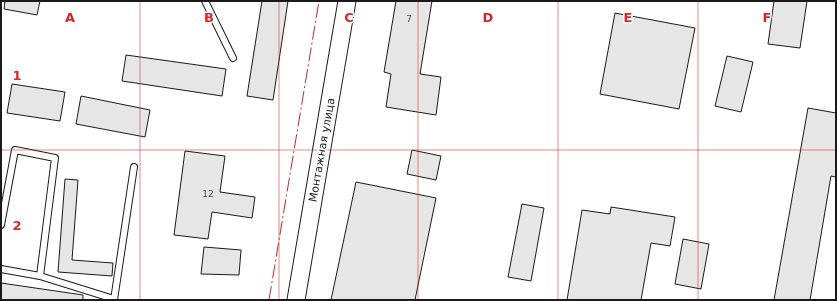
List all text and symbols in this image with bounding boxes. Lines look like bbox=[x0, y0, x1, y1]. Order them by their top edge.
text: A bbox=[65, 10, 75, 25]
text: B bbox=[204, 10, 214, 25]
text: C bbox=[344, 10, 354, 25]
text: D bbox=[483, 10, 494, 25]
text: E bbox=[624, 10, 632, 25]
text: F bbox=[763, 10, 771, 25]
house number: 7 bbox=[406, 14, 412, 24]
text: 1 bbox=[12, 68, 22, 83]
street label: Монтажная улица bbox=[306, 97, 338, 203]
house number: 12 bbox=[202, 189, 214, 199]
text: 2 bbox=[12, 218, 22, 233]

